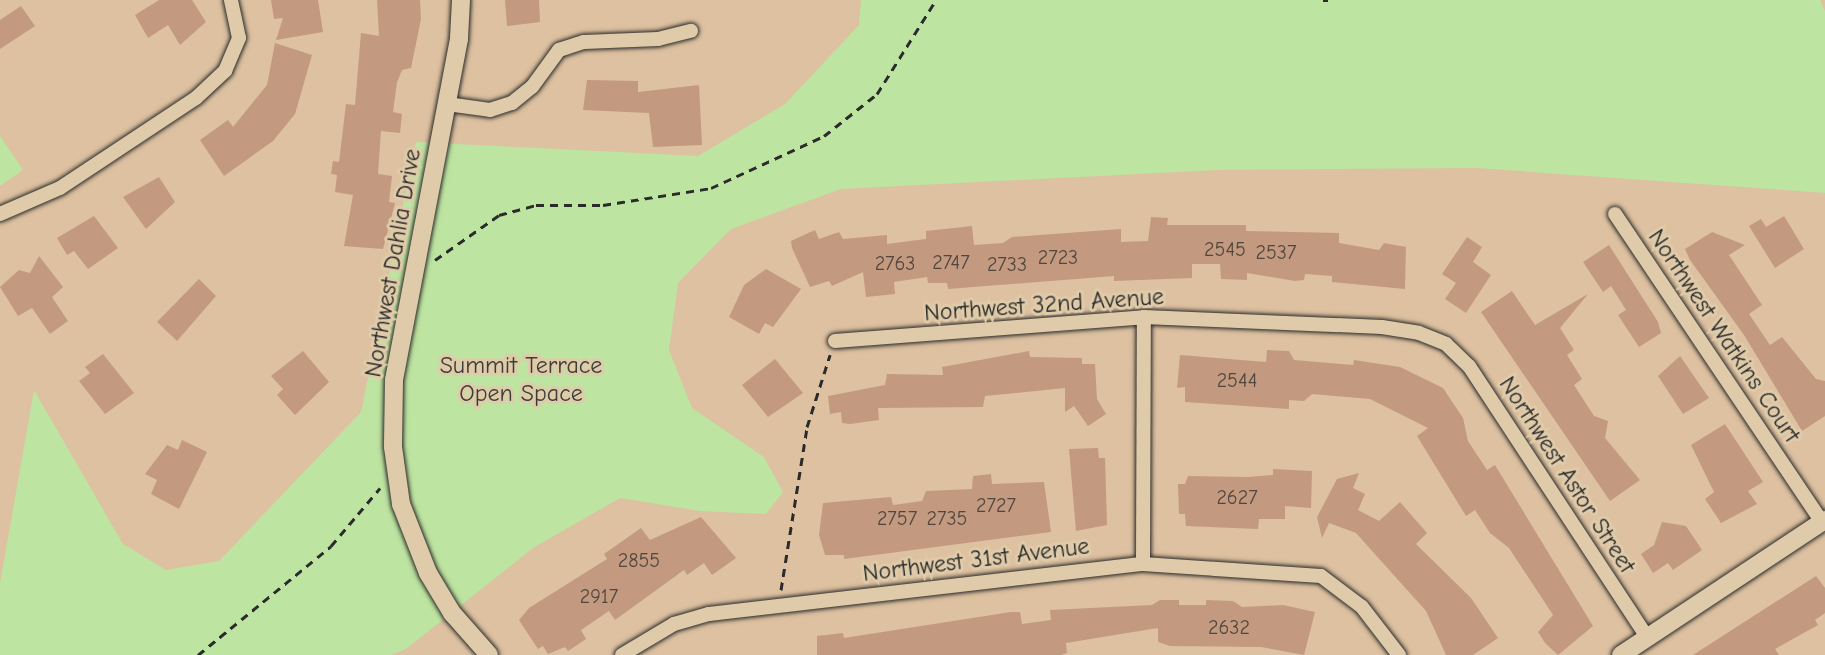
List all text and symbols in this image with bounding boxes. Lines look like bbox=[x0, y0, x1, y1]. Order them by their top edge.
street label: Northwest Dahlia Drive bbox=[359, 146, 427, 380]
street label: Northwest Watkins Court bbox=[1642, 224, 1806, 448]
house number: 2545 bbox=[1204, 237, 1246, 261]
house number: 2537 bbox=[1256, 240, 1296, 264]
house number: 2723 bbox=[1038, 245, 1078, 269]
house number: 2747 bbox=[932, 250, 970, 274]
house number: 2763 bbox=[875, 251, 915, 275]
house number: 2733 bbox=[987, 252, 1027, 276]
street label: Northwest 32nd Avenue bbox=[923, 282, 1165, 328]
park label: Summit Terrace Open Space bbox=[440, 352, 602, 408]
house number: 2544 bbox=[1217, 368, 1257, 392]
street label: Northwest Astor Street bbox=[1493, 371, 1641, 579]
house number: 2627 bbox=[1216, 485, 1258, 509]
house number: 2727 bbox=[976, 493, 1016, 517]
house number: 2757 bbox=[877, 506, 917, 530]
house number: 2735 bbox=[927, 506, 967, 530]
street label: Northwest 31st Avenue bbox=[861, 532, 1091, 588]
house number: 2855 bbox=[618, 548, 660, 572]
house number: 2917 bbox=[580, 584, 618, 608]
house number: 2632 bbox=[1208, 615, 1250, 639]

